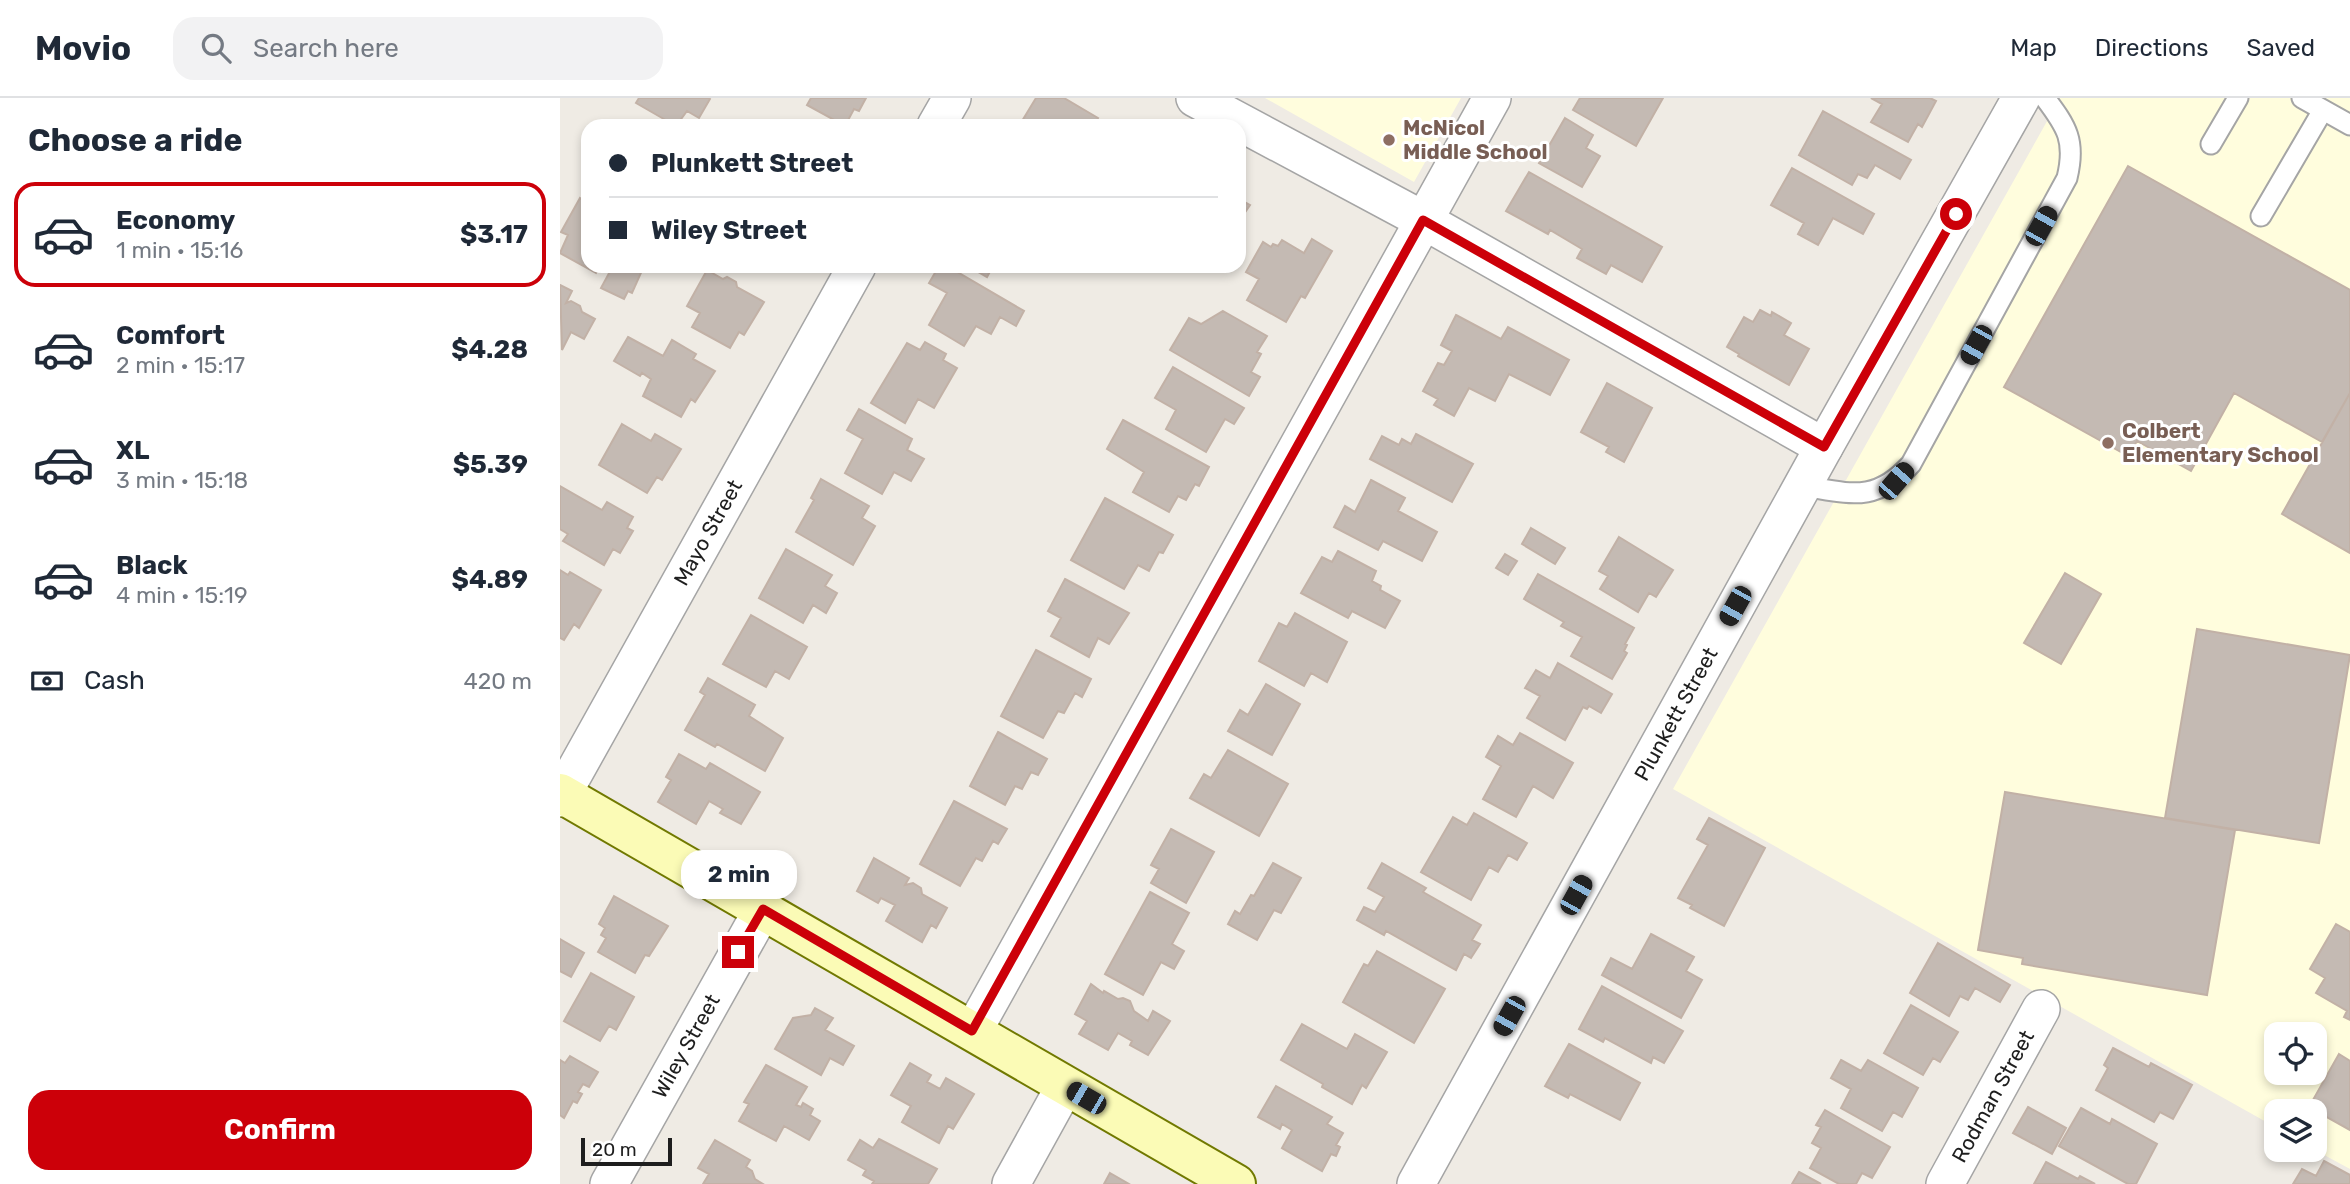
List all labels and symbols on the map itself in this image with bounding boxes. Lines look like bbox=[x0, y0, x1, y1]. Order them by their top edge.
place label: McNicol Middle School bbox=[1403, 115, 1547, 164]
marker: McNicol Middle School bbox=[1381, 132, 1397, 148]
route start bbox=[1940, 198, 1972, 230]
car bbox=[2022, 203, 2061, 249]
car bbox=[1957, 322, 1996, 368]
place label: Colbert Elementary School bbox=[2122, 418, 2319, 467]
marker: Colbert Elementary School bbox=[2100, 435, 2116, 451]
car bbox=[1875, 458, 1918, 504]
street label: Mayo Street bbox=[668, 475, 747, 590]
car bbox=[1716, 583, 1755, 629]
street label: Plunkett Street bbox=[1629, 643, 1723, 785]
callout: 2 min bbox=[680, 850, 796, 900]
car bbox=[1557, 872, 1596, 918]
route end bbox=[722, 936, 754, 968]
street label: Wiley Street bbox=[647, 989, 725, 1102]
car bbox=[1490, 993, 1529, 1039]
street label: Rodman Street bbox=[1946, 1026, 2039, 1167]
car bbox=[1063, 1078, 1110, 1118]
scale bar bbox=[581, 1135, 672, 1167]

